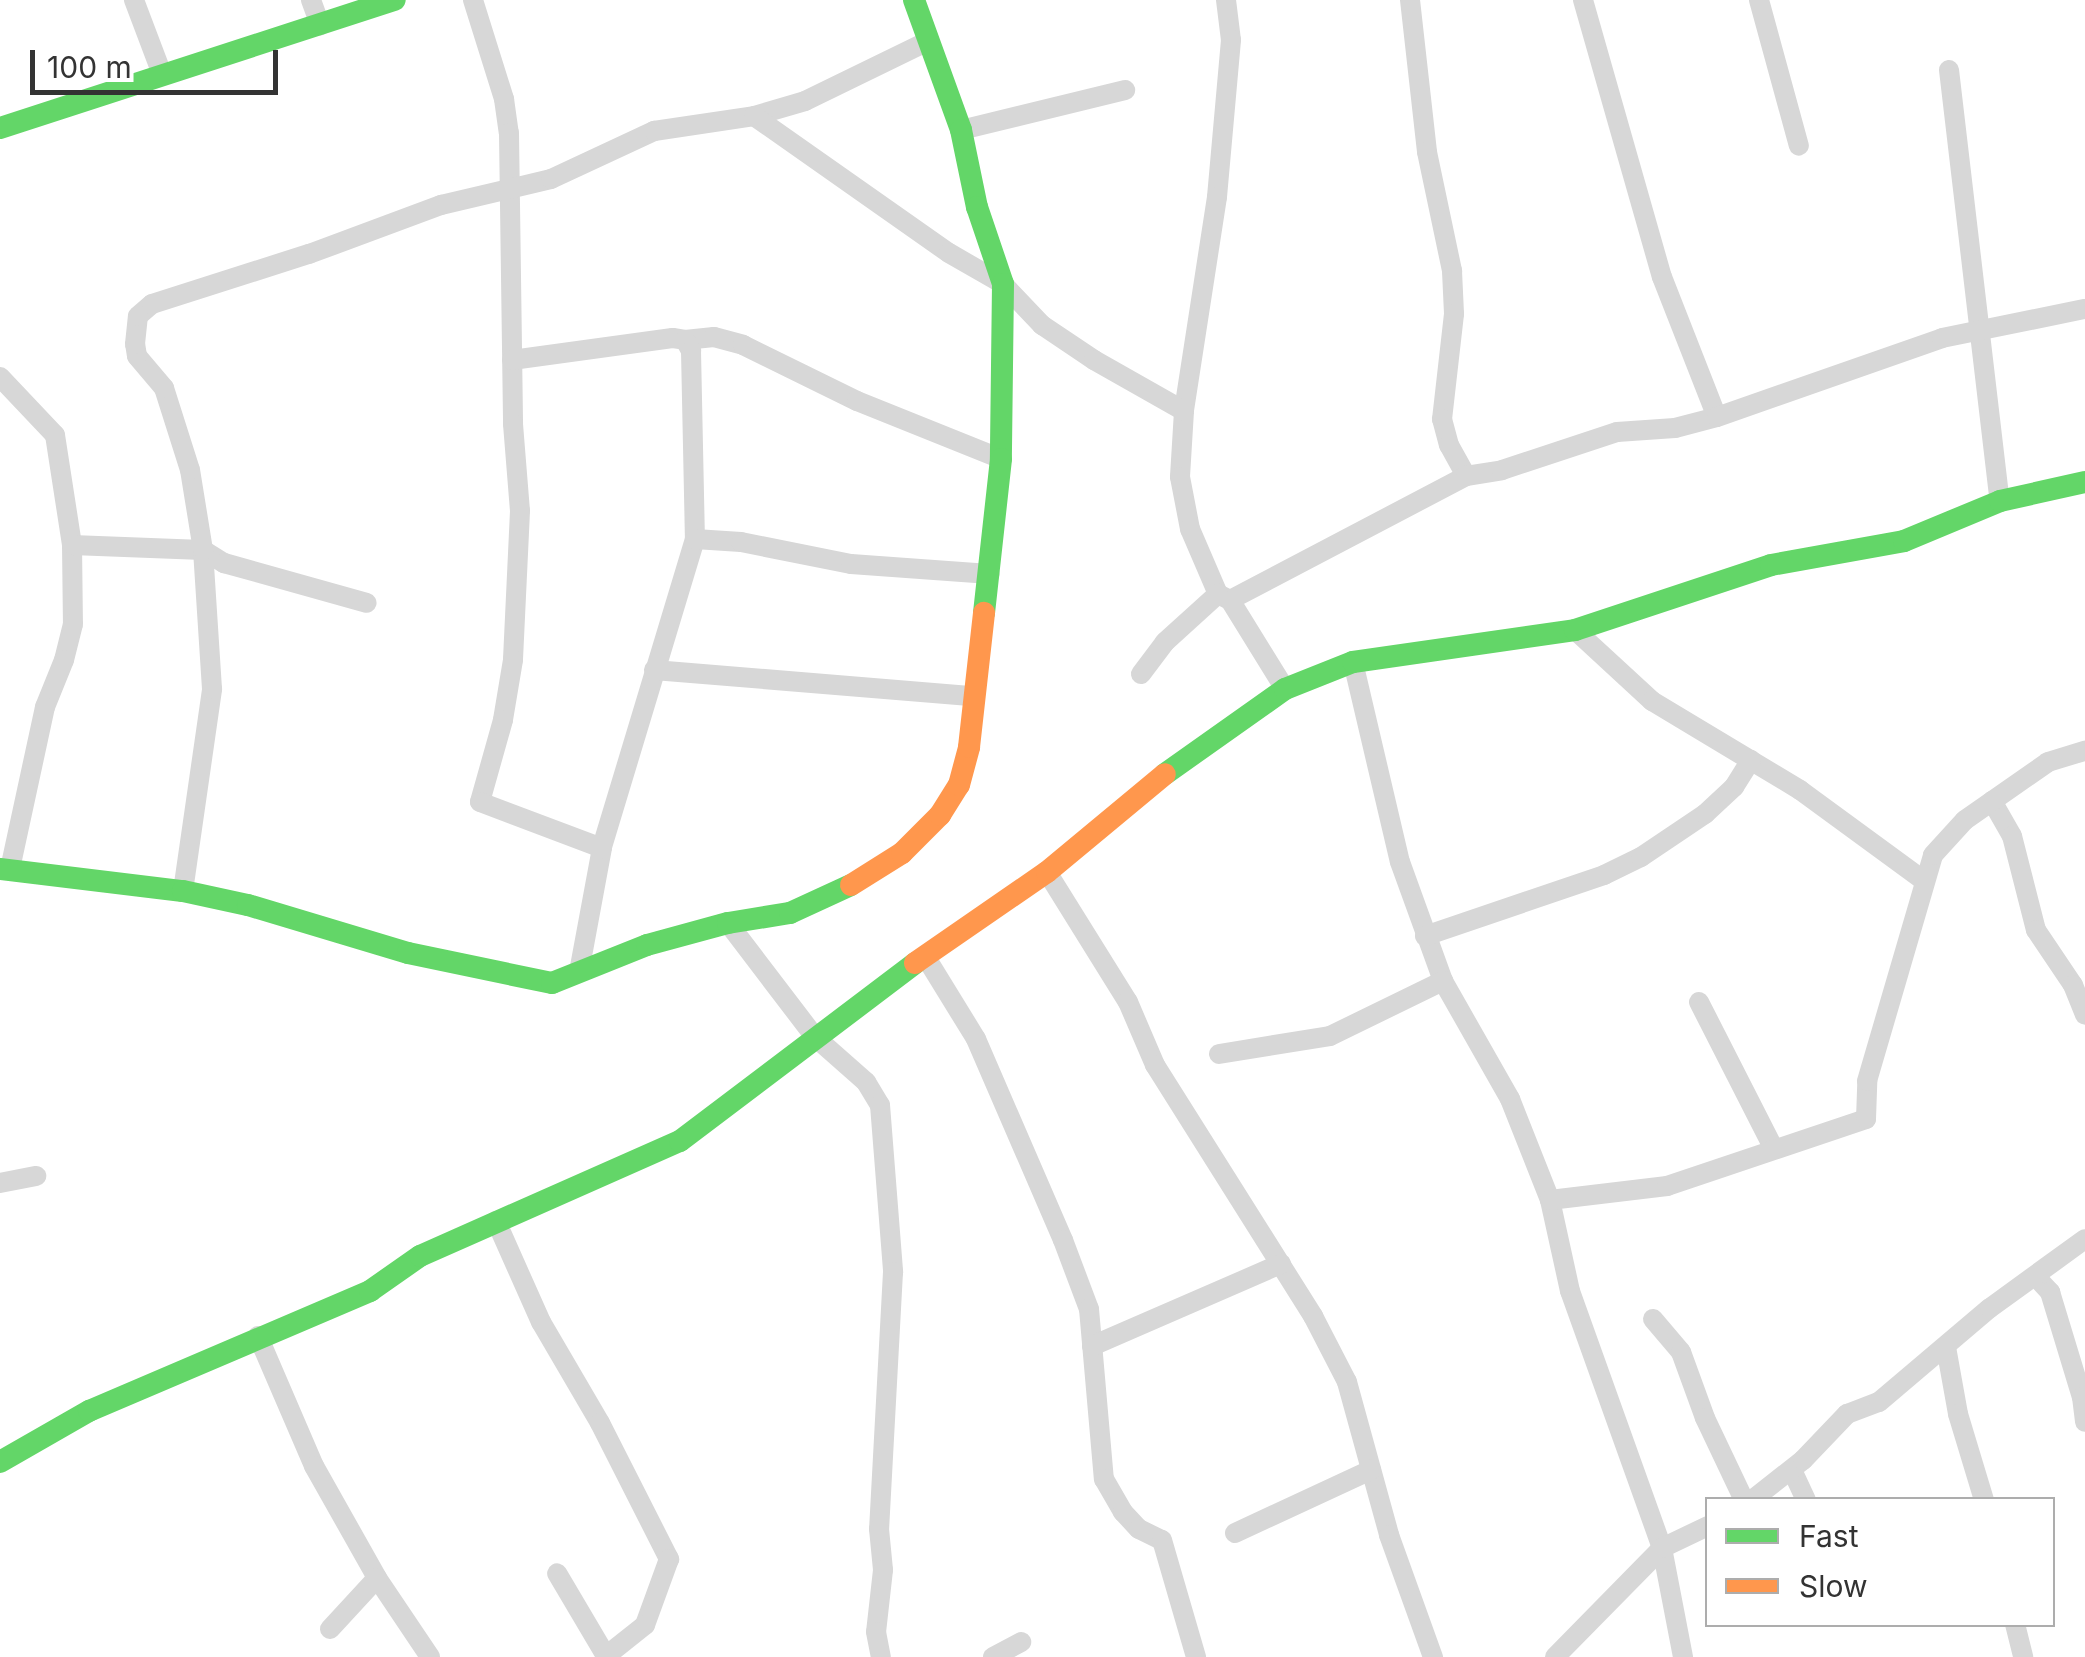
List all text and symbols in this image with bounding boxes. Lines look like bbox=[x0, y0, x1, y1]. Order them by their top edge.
scale bar bbox=[35, 30, 282, 92]
text: 100 m bbox=[47, 49, 132, 85]
legend bbox=[1705, 1497, 2055, 1627]
text: Fast bbox=[1799, 1518, 1858, 1554]
text: Slow bbox=[1799, 1568, 1868, 1604]

